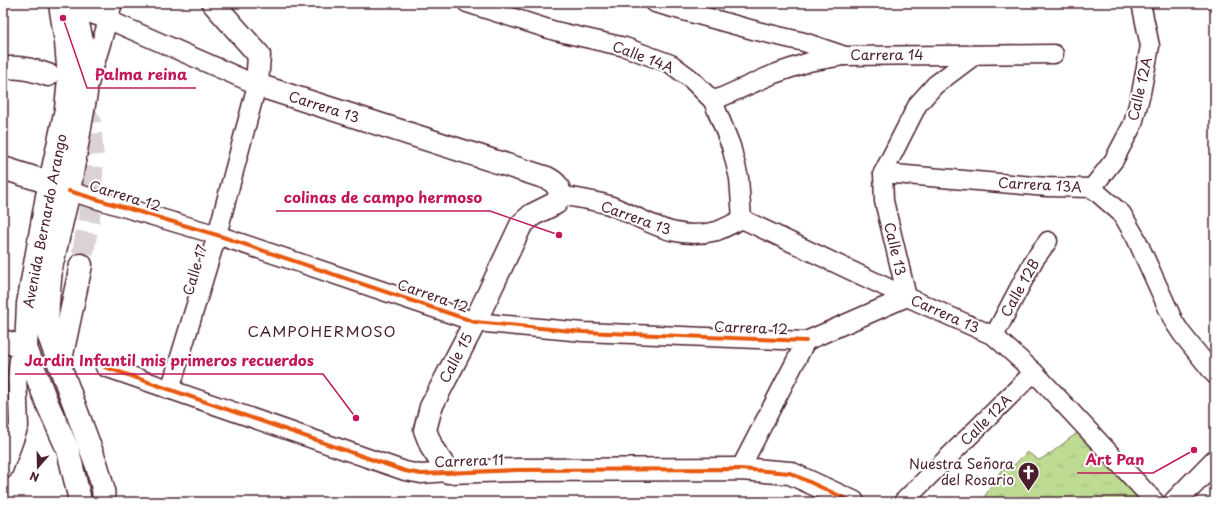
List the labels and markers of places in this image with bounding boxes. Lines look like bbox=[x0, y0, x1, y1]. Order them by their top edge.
callout: Palma reina bbox=[87, 61, 196, 88]
callout: colinas de campo hermoso bbox=[276, 184, 490, 211]
callout: Jardin Infantil mis primeros recuerdos bbox=[15, 347, 323, 374]
callout: Art Pan bbox=[1077, 446, 1153, 473]
place label: Nuestra Señora del Rosario bbox=[909, 453, 1014, 490]
church icon: Nuestra Señora del Rosario bbox=[1016, 459, 1042, 492]

